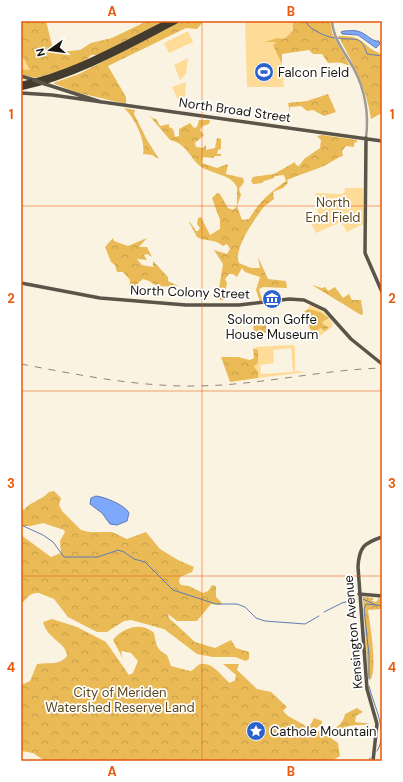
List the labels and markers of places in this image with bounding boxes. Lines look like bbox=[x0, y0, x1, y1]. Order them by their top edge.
sports icon: Falcon Field bbox=[253, 61, 275, 83]
place label: Falcon Field bbox=[278, 64, 349, 81]
museum icon: Solomon Goffe House Museum bbox=[261, 288, 283, 310]
place label: Solomon Goffe House Museum bbox=[226, 311, 318, 343]
place icon: Cathole Mountain bbox=[245, 720, 267, 742]
place label: Cathole Mountain bbox=[270, 723, 377, 740]

